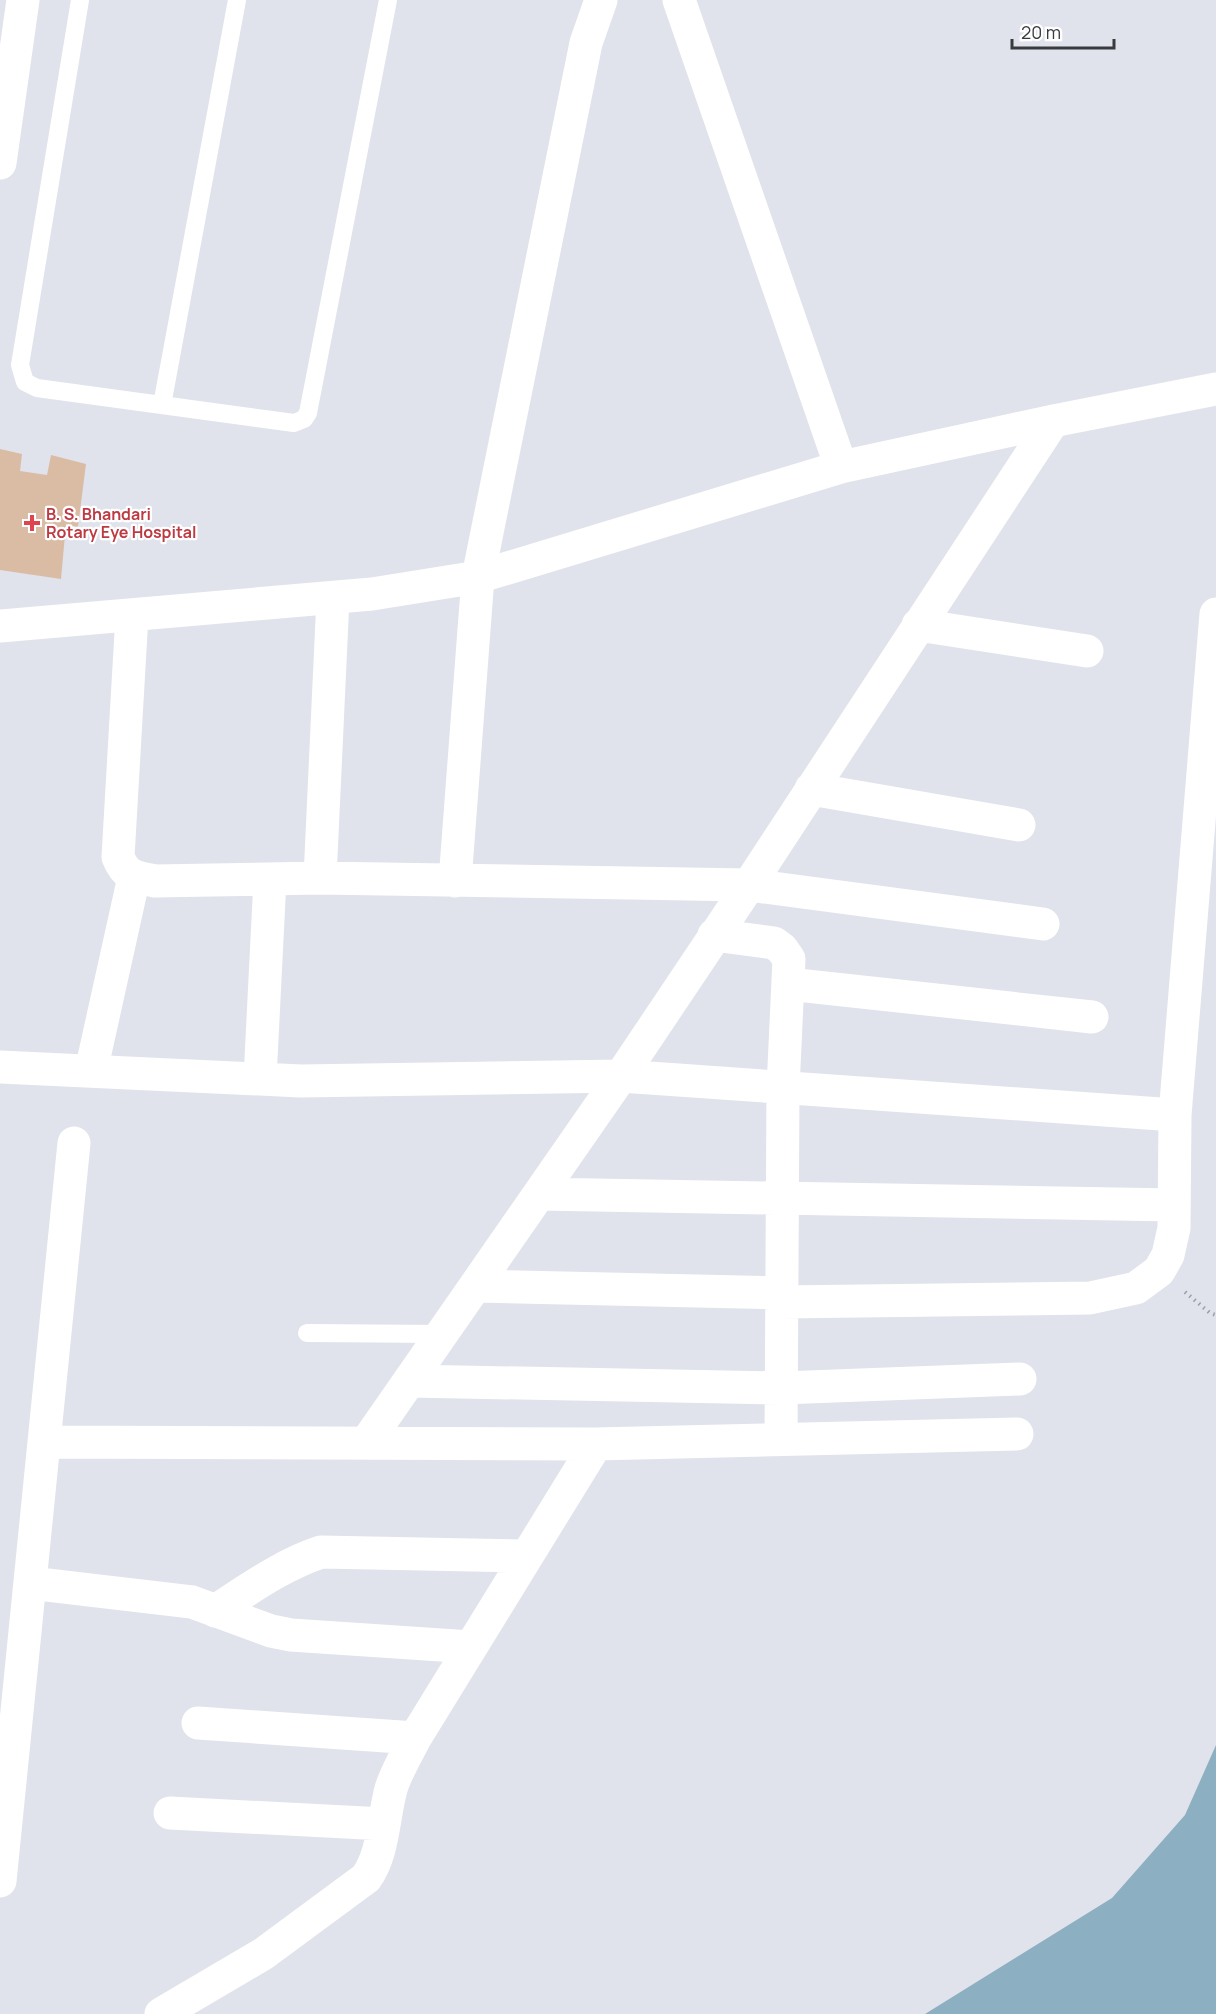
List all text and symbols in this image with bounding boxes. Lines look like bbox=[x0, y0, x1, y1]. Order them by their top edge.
scale bar bbox=[1012, 12, 1114, 50]
text: 20 m bbox=[1021, 20, 1061, 44]
place label: B. S. Bhandari Rotary Eye Hospital bbox=[46, 503, 197, 543]
marker: B. S. Bhandari Rotary Eye Hospital bbox=[23, 514, 41, 532]

